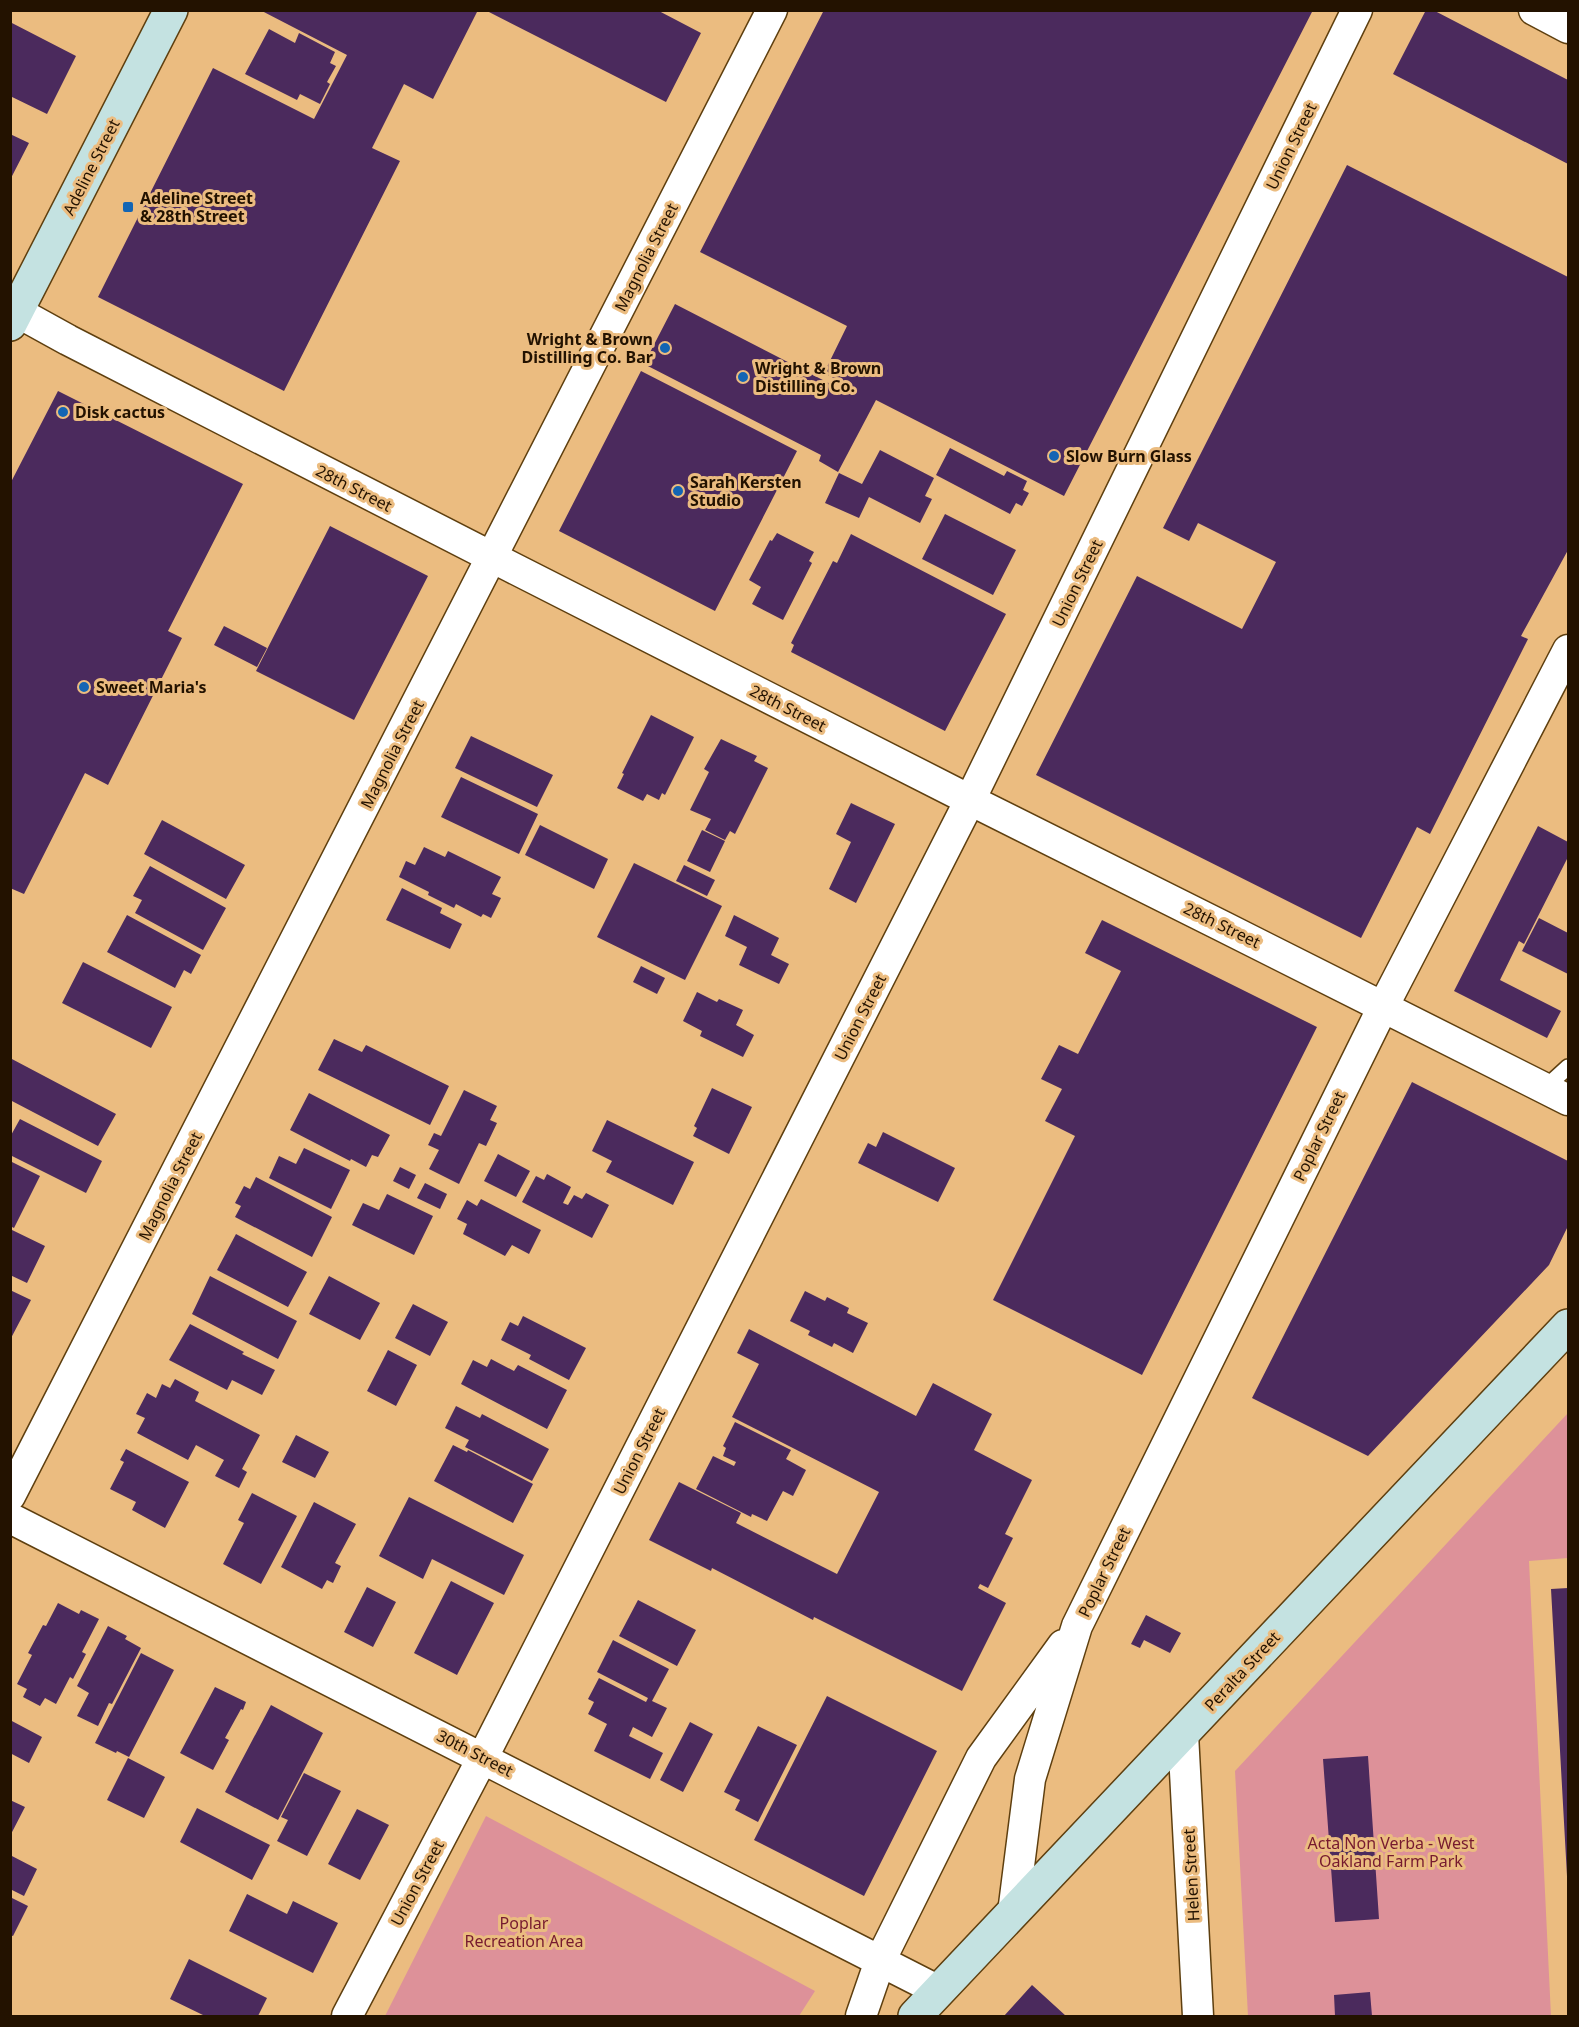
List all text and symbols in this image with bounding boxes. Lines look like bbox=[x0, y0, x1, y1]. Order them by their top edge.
street label: Union Street bbox=[1260, 99, 1322, 193]
street label: Adeline Street bbox=[57, 115, 125, 219]
place label: Adeline Street & 28th Street bbox=[140, 187, 253, 227]
street label: Magnolia Street bbox=[609, 199, 683, 315]
marker: Adeline Street & 28th Street bbox=[121, 200, 135, 214]
place label: Wright & Brown Distilling Co. Bar bbox=[521, 328, 653, 368]
marker: Wright & Brown Distilling Co. Bar bbox=[658, 341, 672, 355]
place label: Wright & Brown Distilling Co. bbox=[755, 357, 881, 397]
marker: Wright & Brown Distilling Co. bbox=[736, 370, 750, 384]
place label: Disk cactus bbox=[75, 401, 165, 423]
marker: Disk cactus bbox=[56, 405, 70, 419]
place label: Slow Burn Glass bbox=[1066, 445, 1192, 467]
marker: Slow Burn Glass bbox=[1047, 449, 1061, 463]
street label: 28th Street bbox=[312, 459, 396, 517]
place label: Sarah Kersten Studio bbox=[690, 471, 802, 511]
marker: Sarah Kersten Studio bbox=[671, 484, 685, 498]
street label: Union Street bbox=[1046, 536, 1108, 630]
place label: Sweet Maria's bbox=[96, 676, 207, 698]
street label: 28th Street bbox=[746, 679, 830, 737]
marker: Sweet Maria's bbox=[77, 680, 91, 694]
street label: Magnolia Street bbox=[355, 696, 429, 812]
street label: 28th Street bbox=[1180, 897, 1264, 953]
street label: Union Street bbox=[829, 970, 891, 1064]
street label: Poplar Street bbox=[1288, 1087, 1350, 1185]
street label: Magnolia Street bbox=[133, 1128, 207, 1244]
street label: Union Street bbox=[608, 1404, 670, 1498]
street label: Poplar Street bbox=[1073, 1523, 1135, 1621]
street label: Peralta Street bbox=[1199, 1626, 1285, 1716]
street label: 30th Street bbox=[433, 1724, 517, 1782]
street label: Helen Street bbox=[1178, 1828, 1204, 1922]
park label: Acta Non Verba - West Oakland Farm Park bbox=[1308, 1832, 1475, 1872]
street label: Union Street bbox=[385, 1836, 449, 1930]
park label: Poplar Recreation Area bbox=[464, 1912, 584, 1952]

